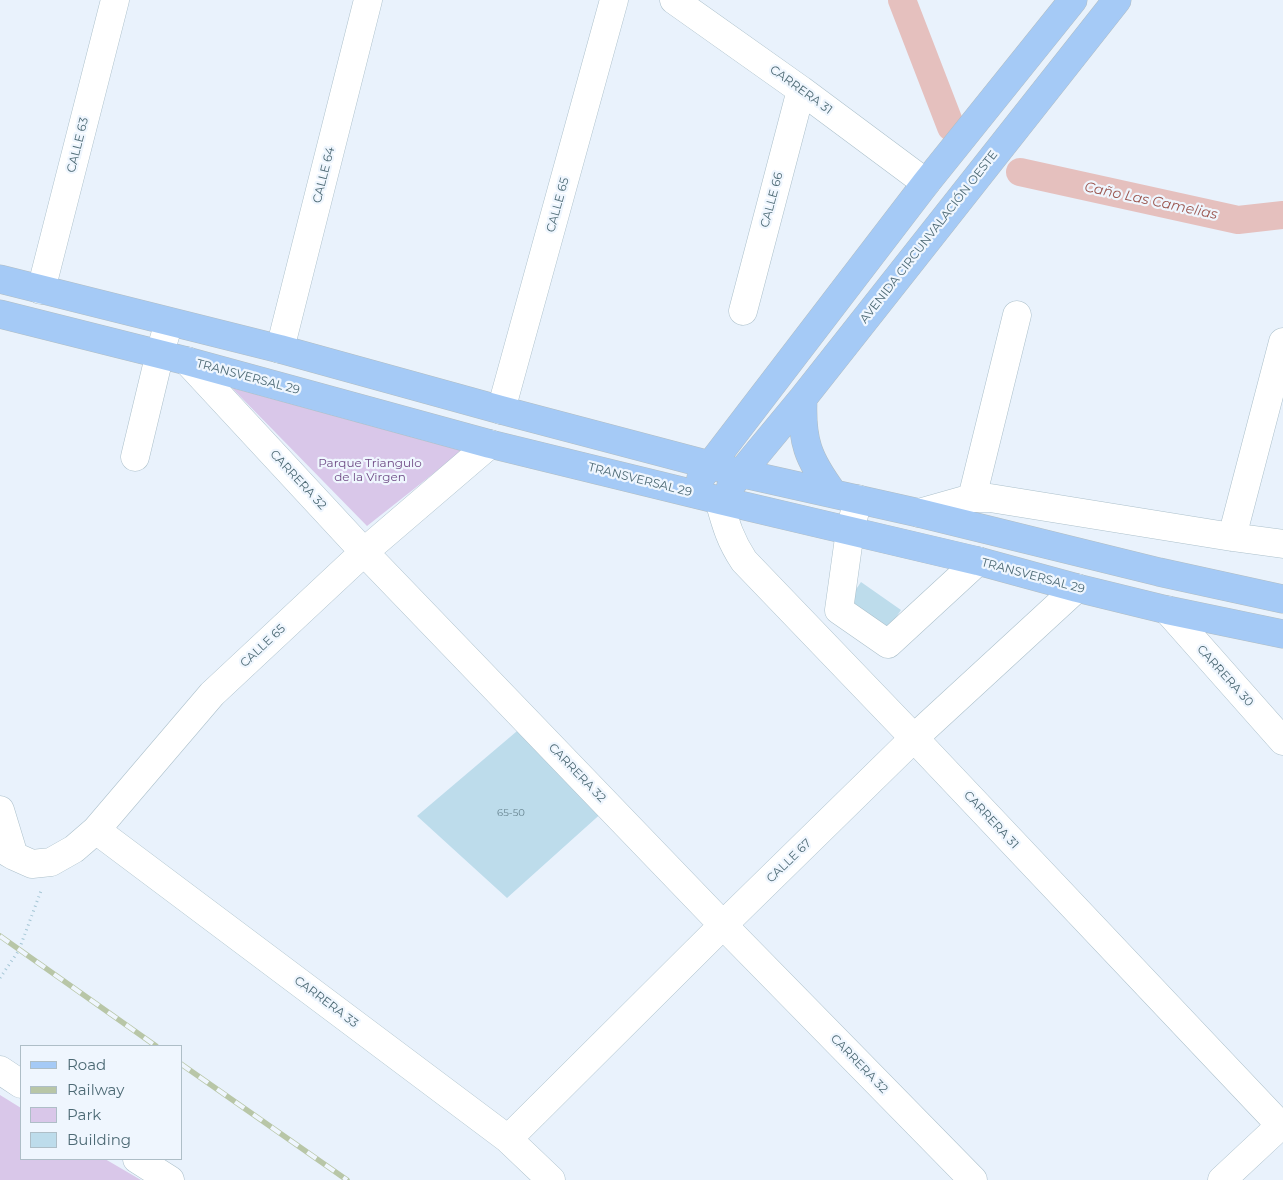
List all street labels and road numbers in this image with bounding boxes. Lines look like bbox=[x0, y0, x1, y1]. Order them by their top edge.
street label: CARRERA 31 bbox=[767, 62, 835, 118]
street label: CALLE 63 bbox=[64, 116, 92, 174]
street label: CALLE 64 bbox=[310, 145, 338, 205]
street label: AVENIDA CIRCUNVALACIÓN OESTE bbox=[857, 148, 1001, 326]
street label: CALLE 66 bbox=[758, 171, 786, 229]
street label: CALLE 65 bbox=[544, 176, 572, 234]
street label: TRANSVERSAL 29 bbox=[195, 356, 301, 398]
street label: CARRERA 32 bbox=[267, 447, 329, 513]
street label: TRANSVERSAL 29 bbox=[587, 460, 693, 500]
street label: TRANSVERSAL 29 bbox=[980, 555, 1086, 597]
street label: CALLE 65 bbox=[237, 622, 289, 670]
street label: CARRERA 30 bbox=[1194, 642, 1256, 710]
street label: CARRERA 32 bbox=[545, 741, 609, 805]
street label: CARRERA 31 bbox=[961, 788, 1021, 852]
street label: CALLE 67 bbox=[764, 836, 814, 886]
street label: CARRERA 33 bbox=[291, 973, 361, 1031]
street label: CARRERA 32 bbox=[827, 1032, 891, 1096]

